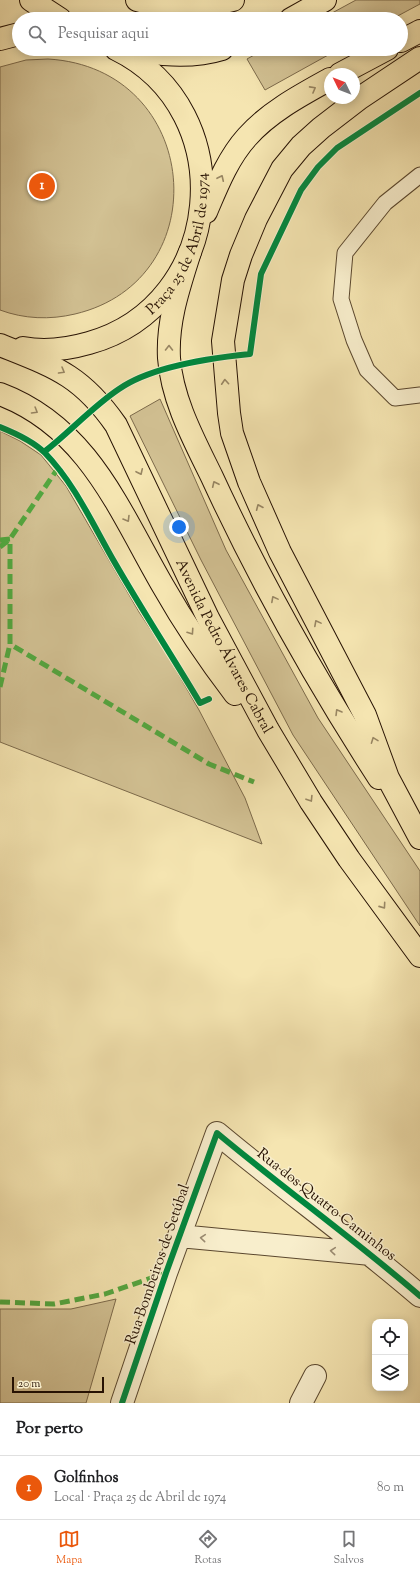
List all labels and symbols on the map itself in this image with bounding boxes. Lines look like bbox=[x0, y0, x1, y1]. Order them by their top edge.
north arrow bbox=[324, 68, 360, 104]
one-way arrow bbox=[308, 86, 316, 93]
pin: 1 bbox=[29, 171, 55, 201]
street label: Praça 25 de Abril de 1974 bbox=[142, 172, 214, 320]
one-way arrow bbox=[216, 174, 224, 182]
one-way arrow bbox=[165, 345, 173, 351]
one-way arrow bbox=[58, 366, 65, 373]
one-way arrow bbox=[221, 379, 230, 385]
one-way arrow bbox=[31, 406, 38, 413]
one-way arrow bbox=[135, 467, 143, 475]
one-way arrow bbox=[212, 480, 220, 488]
one-way arrow bbox=[256, 503, 264, 510]
one-way arrow bbox=[122, 515, 130, 522]
your location bbox=[169, 517, 189, 537]
street label: Avenida Pedro Álvares Cabral bbox=[169, 556, 277, 738]
one-way arrow bbox=[272, 596, 279, 603]
one-way arrow bbox=[315, 620, 322, 627]
one-way arrow bbox=[187, 628, 194, 635]
one-way arrow bbox=[335, 709, 342, 716]
one-way arrow bbox=[371, 736, 379, 743]
one-way arrow bbox=[305, 795, 312, 802]
one-way arrow bbox=[378, 902, 385, 909]
street label: Rua dos Quatro Caminhos bbox=[252, 1144, 400, 1266]
street label: Rua Bombeiros de Setúbal bbox=[121, 1181, 196, 1348]
one-way arrow bbox=[200, 1234, 206, 1243]
one-way arrow bbox=[330, 1246, 336, 1255]
scale bar bbox=[12, 1375, 104, 1394]

